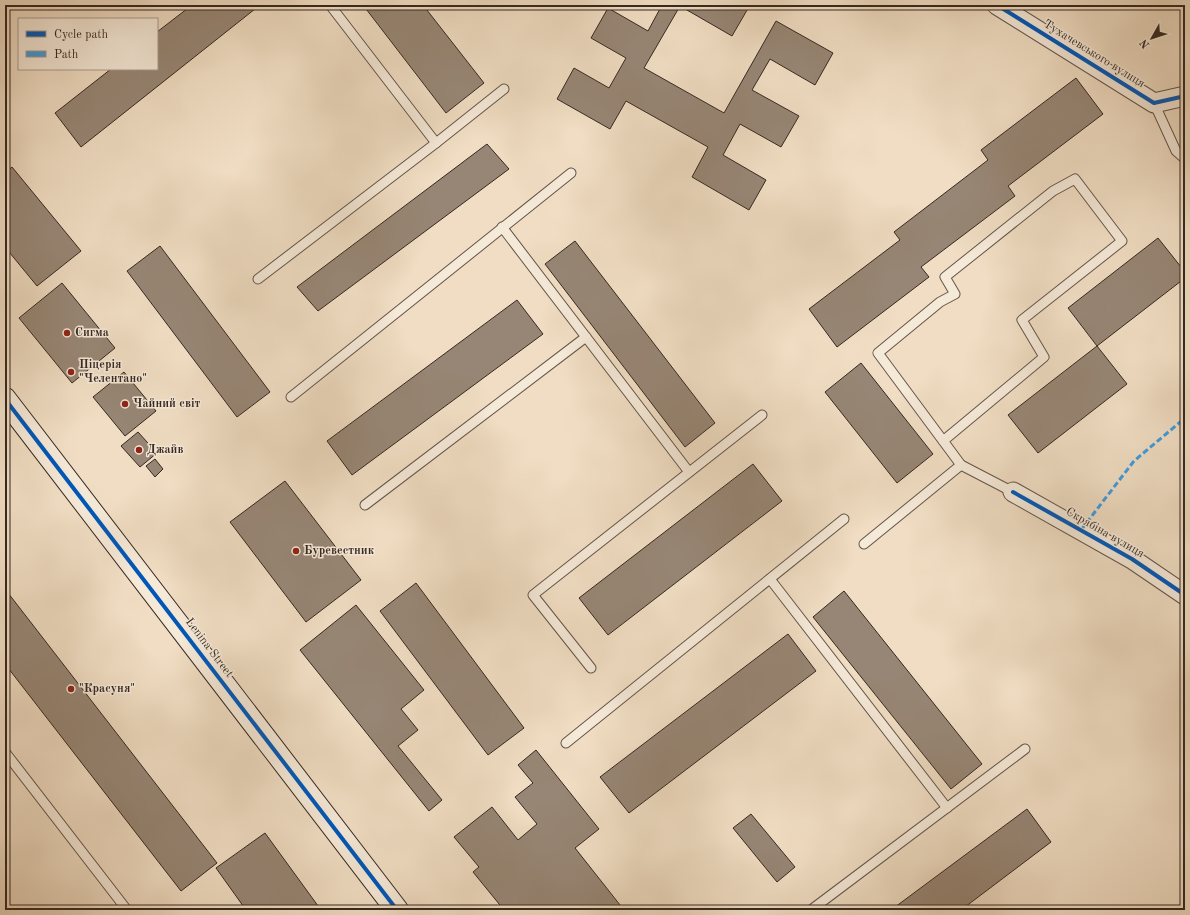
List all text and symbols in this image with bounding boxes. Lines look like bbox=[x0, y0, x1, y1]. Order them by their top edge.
legend bbox=[18, 18, 158, 70]
street label: Тухачевського вулиця bbox=[1041, 18, 1147, 90]
north arrow bbox=[1132, 18, 1172, 58]
text: Cycle path bbox=[54, 29, 109, 41]
text: N bbox=[1138, 36, 1152, 50]
text: Path bbox=[54, 49, 79, 61]
place label: Сигма bbox=[75, 327, 109, 339]
marker: Сигма bbox=[62, 328, 72, 338]
place label: Піцерія "Челентано" bbox=[79, 359, 147, 385]
marker: Піцерія "Челентано" bbox=[66, 367, 76, 377]
place label: Чайний світ bbox=[133, 398, 200, 410]
marker: Чайний світ bbox=[120, 399, 130, 409]
place label: Джайв bbox=[147, 444, 183, 456]
marker: Джайв bbox=[134, 445, 144, 455]
street label: Скрябіна вулиця bbox=[1064, 505, 1147, 560]
place label: Буревестник bbox=[304, 545, 375, 557]
marker: Буревестник bbox=[291, 546, 301, 556]
street label: Lenina Street bbox=[183, 616, 235, 680]
place label: "Красуня" bbox=[79, 683, 135, 695]
marker: "Красуня" bbox=[66, 684, 76, 694]

